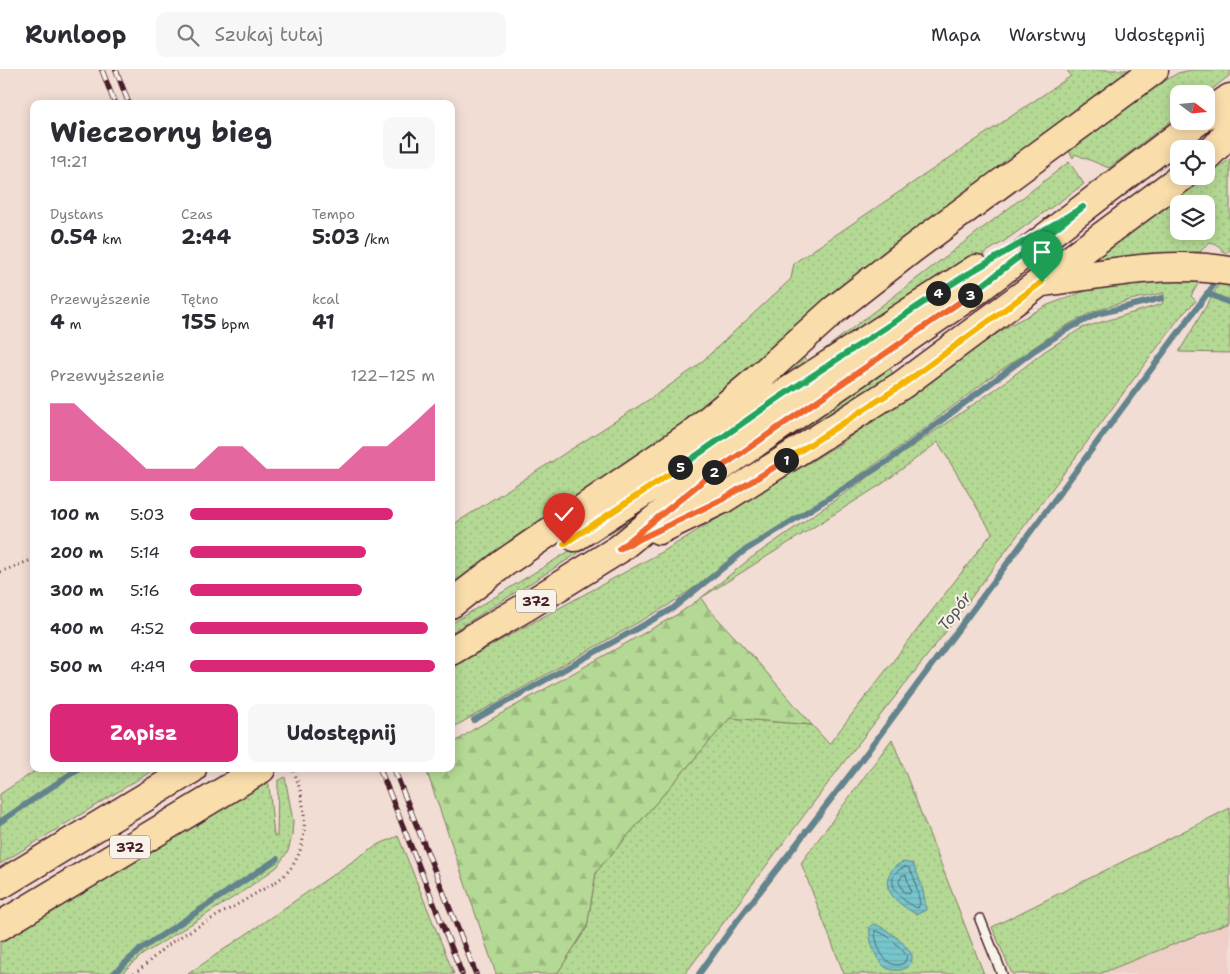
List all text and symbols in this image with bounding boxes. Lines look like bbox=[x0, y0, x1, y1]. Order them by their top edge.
search box bbox=[156, 12, 506, 57]
text: Runloop bbox=[25, 19, 126, 51]
icon: search bbox=[174, 21, 202, 49]
text: Szukaj tutaj bbox=[214, 22, 323, 47]
text: Mapa bbox=[931, 23, 981, 47]
text: Warstwy bbox=[1009, 23, 1086, 47]
text: Udostępnij bbox=[1114, 23, 1205, 47]
north arrow bbox=[1170, 85, 1215, 130]
map controls bbox=[1170, 85, 1215, 240]
text: Wieczorny bieg bbox=[50, 113, 272, 151]
button: share bbox=[383, 117, 435, 169]
button: locate bbox=[1170, 140, 1215, 185]
text: 19:21 bbox=[50, 151, 88, 172]
button: layers bbox=[1170, 195, 1215, 240]
text: Dystans bbox=[50, 205, 104, 223]
text: Czas bbox=[181, 205, 213, 223]
text: Tempo bbox=[312, 205, 355, 223]
text: 0.54 bbox=[50, 223, 97, 251]
text: 2:44 bbox=[181, 223, 231, 251]
text: 5:03 bbox=[312, 223, 360, 251]
text: km bbox=[97, 230, 122, 248]
text: /km bbox=[360, 230, 390, 248]
pin bbox=[1021, 231, 1063, 282]
icon: arrive bbox=[1028, 238, 1056, 266]
pin: 4 bbox=[926, 280, 950, 306]
pin: 3 bbox=[958, 282, 982, 308]
text: 4 bbox=[934, 284, 943, 302]
text: 3 bbox=[966, 286, 975, 304]
text: Przewyższenie bbox=[50, 290, 150, 308]
text: Tętno bbox=[181, 290, 219, 308]
text: kcal bbox=[312, 290, 339, 308]
text: 4 bbox=[50, 308, 65, 336]
text: 155 bbox=[181, 308, 217, 336]
text: 41 bbox=[312, 308, 335, 336]
text: m bbox=[65, 315, 82, 333]
text: bpm bbox=[217, 315, 250, 333]
text: Przewyższenie bbox=[50, 365, 165, 386]
text: 122–125 m bbox=[351, 365, 435, 386]
pin: 1 bbox=[774, 448, 798, 472]
text: 1 bbox=[783, 451, 790, 469]
pin: 5 bbox=[668, 454, 692, 480]
text: 5 bbox=[676, 458, 685, 476]
pin: 2 bbox=[702, 460, 726, 484]
text: 2 bbox=[710, 463, 719, 481]
pin bbox=[543, 493, 585, 544]
icon: check bbox=[550, 500, 578, 528]
text: 100 m bbox=[50, 504, 99, 525]
text: 5:03 bbox=[130, 504, 165, 525]
text: 200 m bbox=[50, 542, 103, 563]
text: 5:14 bbox=[130, 542, 160, 563]
text: 300 m bbox=[50, 580, 104, 601]
text: 5:16 bbox=[130, 580, 160, 601]
water label: Topór bbox=[933, 587, 976, 635]
road number: 372 bbox=[516, 590, 556, 612]
text: 400 m bbox=[50, 618, 104, 639]
text: 4:52 bbox=[130, 618, 165, 639]
text: 500 m bbox=[50, 656, 102, 677]
text: 4:49 bbox=[130, 656, 166, 677]
button: Zapisz bbox=[50, 704, 238, 762]
button: Udostępnij bbox=[248, 704, 435, 762]
road number: 372 bbox=[110, 836, 150, 859]

